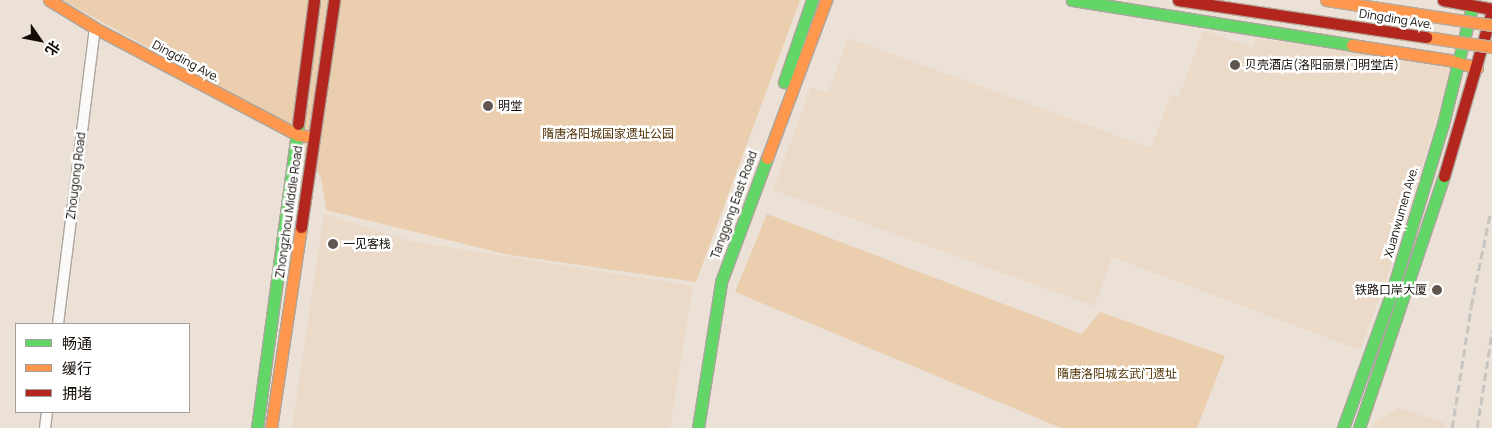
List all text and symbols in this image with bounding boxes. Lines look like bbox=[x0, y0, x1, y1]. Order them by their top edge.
street label: Dingding Ave. bbox=[1358, 6, 1434, 32]
north arrow bbox=[15, 15, 65, 65]
text: 北 bbox=[41, 37, 65, 59]
street label: Dingding Ave. bbox=[150, 37, 222, 85]
place label: 贝壳酒店(洛阳丽景门明堂店) bbox=[1245, 58, 1399, 72]
marker: 贝壳酒店(洛阳丽景门明堂店) bbox=[1229, 59, 1241, 71]
place label: 明堂 bbox=[498, 99, 522, 113]
marker: 明堂 bbox=[482, 100, 494, 112]
park label: 隋唐洛阳城国家遗址公园 bbox=[542, 127, 674, 141]
street label: Zhougong Road bbox=[63, 131, 89, 221]
street label: Zhongzhou Middle Road bbox=[273, 145, 305, 279]
street label: Tanggong East Road bbox=[708, 149, 760, 261]
street label: Xuanwumen Ave. bbox=[1381, 165, 1421, 259]
place label: 一见客栈 bbox=[343, 237, 391, 251]
marker: 一见客栈 bbox=[327, 238, 339, 250]
place label: 铁路口岸大厦 bbox=[1355, 283, 1427, 297]
marker: 铁路口岸大厦 bbox=[1431, 284, 1443, 296]
legend bbox=[15, 323, 190, 413]
text: 畅通 bbox=[62, 333, 92, 354]
text: 缓行 bbox=[62, 358, 92, 379]
park label: 隋唐洛阳城玄武门遗址 bbox=[1057, 367, 1177, 381]
text: 拥堵 bbox=[62, 383, 92, 404]

